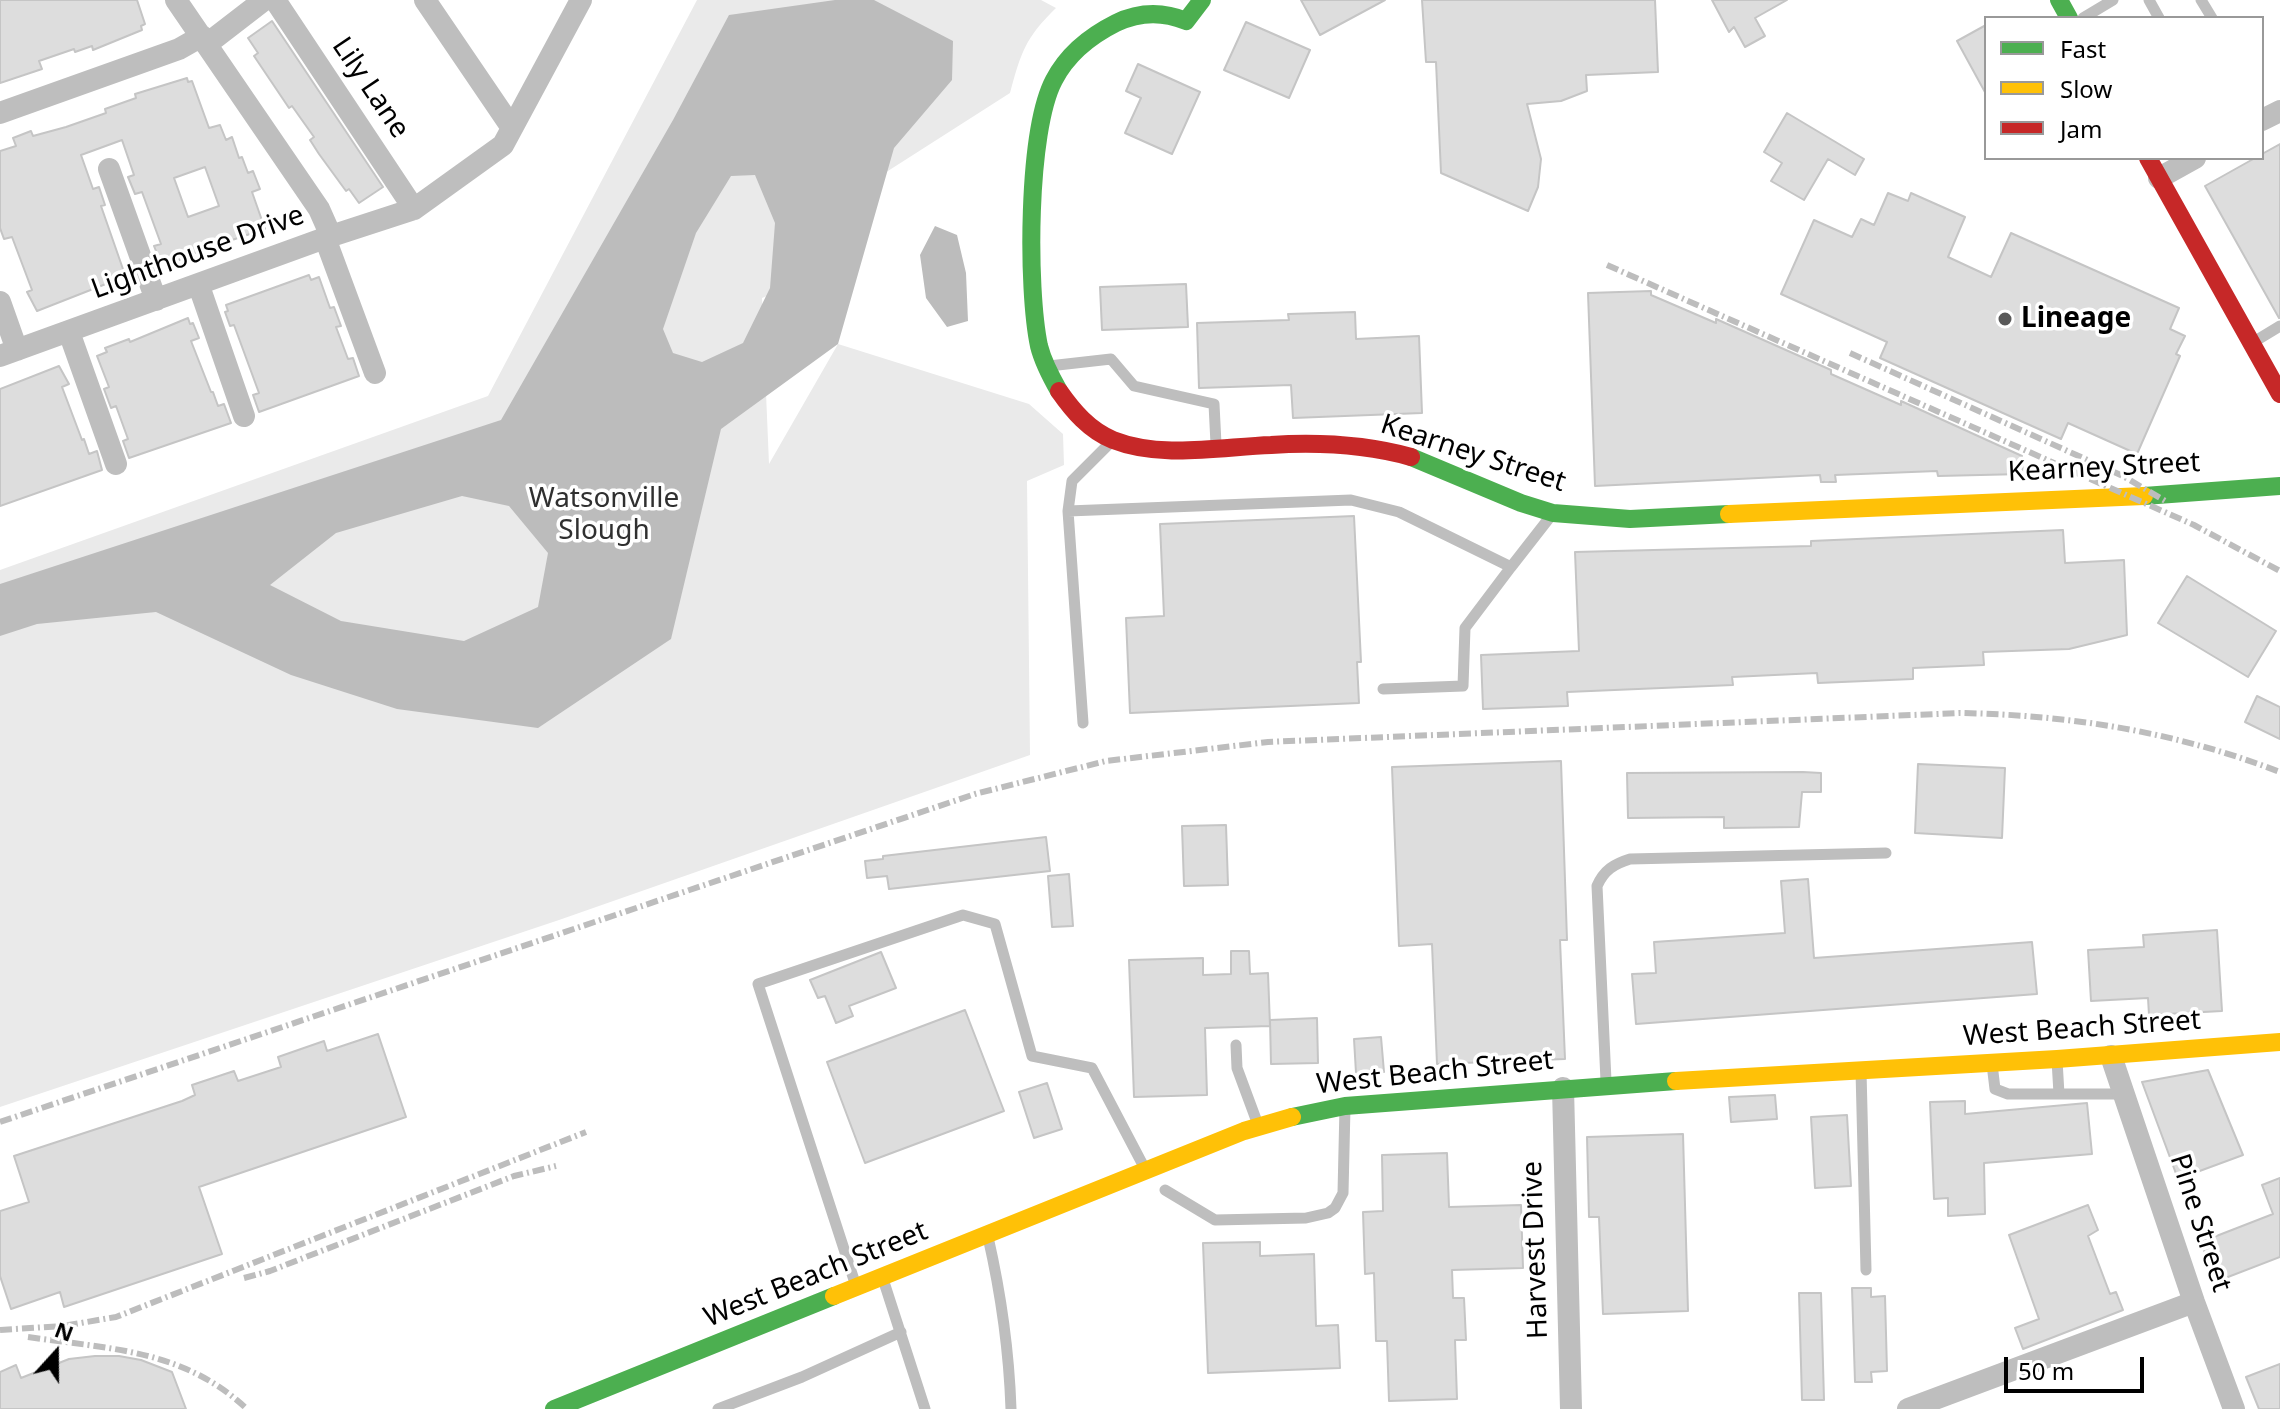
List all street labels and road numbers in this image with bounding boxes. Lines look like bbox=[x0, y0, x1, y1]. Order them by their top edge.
street label: Lily Lane bbox=[324, 31, 416, 145]
street label: Lighthouse Drive bbox=[87, 199, 309, 307]
street label: Kearney Street bbox=[1376, 408, 1570, 500]
street label: Kearney Street bbox=[2007, 446, 2201, 490]
street label: West Beach Street bbox=[1962, 1004, 2202, 1054]
street label: West Beach Street bbox=[1315, 1044, 1555, 1102]
street label: Pine Street bbox=[2162, 1150, 2238, 1296]
street label: Harvest Drive bbox=[1516, 1160, 1556, 1340]
street label: West Beach Street bbox=[699, 1215, 933, 1335]

